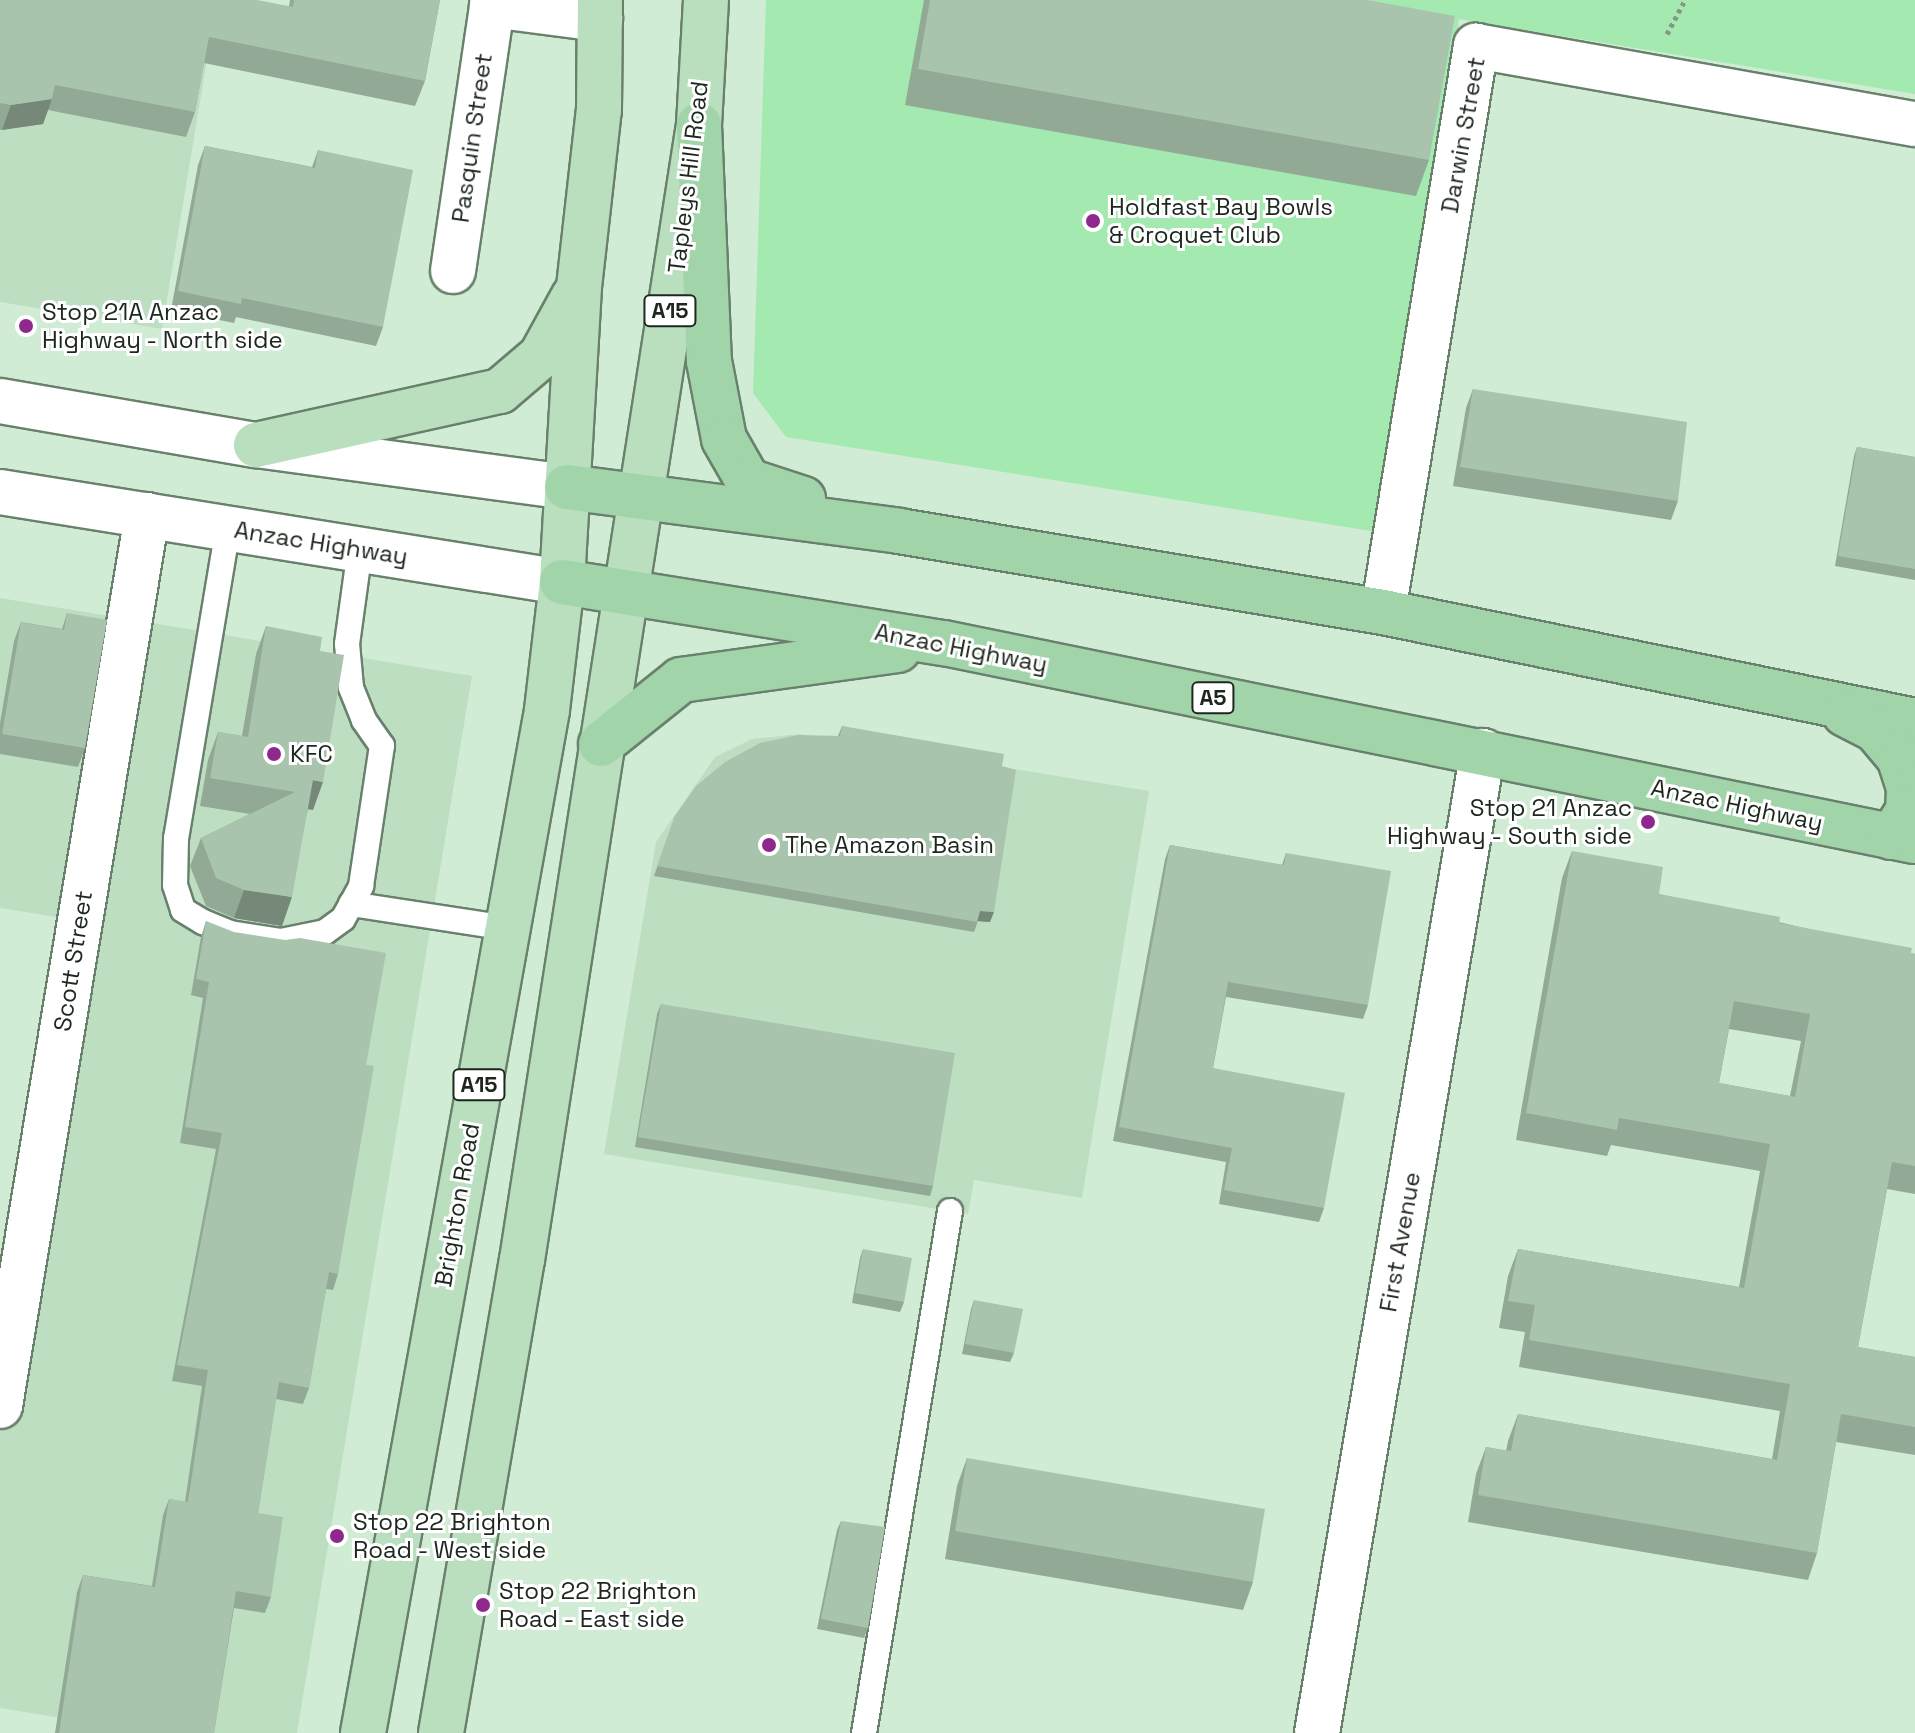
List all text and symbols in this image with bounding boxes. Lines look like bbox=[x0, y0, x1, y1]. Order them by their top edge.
street label: Pasquin Street bbox=[446, 51, 498, 225]
street label: Darwin Street bbox=[1435, 55, 1491, 215]
street label: Tapleys Hill Road bbox=[662, 79, 714, 275]
place label: Holdfast Bay Bowls & Croquet Club bbox=[1109, 193, 1333, 249]
marker: Holdfast Bay Bowls & Croquet Club bbox=[1084, 212, 1102, 230]
road number: A15 bbox=[642, 293, 698, 329]
place label: Stop 21A Anzac Highway - North side bbox=[42, 298, 284, 354]
marker: Stop 21A Anzac Highway - North side bbox=[17, 317, 35, 335]
street label: Anzac Highway bbox=[232, 515, 410, 571]
street label: Anzac Highway bbox=[872, 617, 1050, 679]
road number: A5 bbox=[1191, 680, 1235, 716]
place label: KFC bbox=[290, 740, 333, 768]
marker: KFC bbox=[265, 745, 283, 763]
street label: Anzac Highway bbox=[1648, 773, 1826, 837]
place label: Stop 21 Anzac Highway - South side bbox=[1386, 794, 1632, 850]
marker: Stop 21 Anzac Highway - South side bbox=[1639, 813, 1657, 831]
place label: The Amazon Basin bbox=[785, 831, 994, 859]
marker: The Amazon Basin bbox=[760, 836, 778, 854]
street label: Scott Street bbox=[48, 889, 98, 1033]
road number: A15 bbox=[451, 1067, 507, 1103]
street label: Brighton Road bbox=[428, 1121, 486, 1289]
street label: First Avenue bbox=[1373, 1170, 1427, 1314]
place label: Stop 22 Brighton Road - West side bbox=[353, 1508, 551, 1564]
marker: Stop 22 Brighton Road - West side bbox=[328, 1527, 346, 1545]
place label: Stop 22 Brighton Road - East side bbox=[499, 1577, 697, 1633]
marker: Stop 22 Brighton Road - East side bbox=[474, 1596, 492, 1614]

